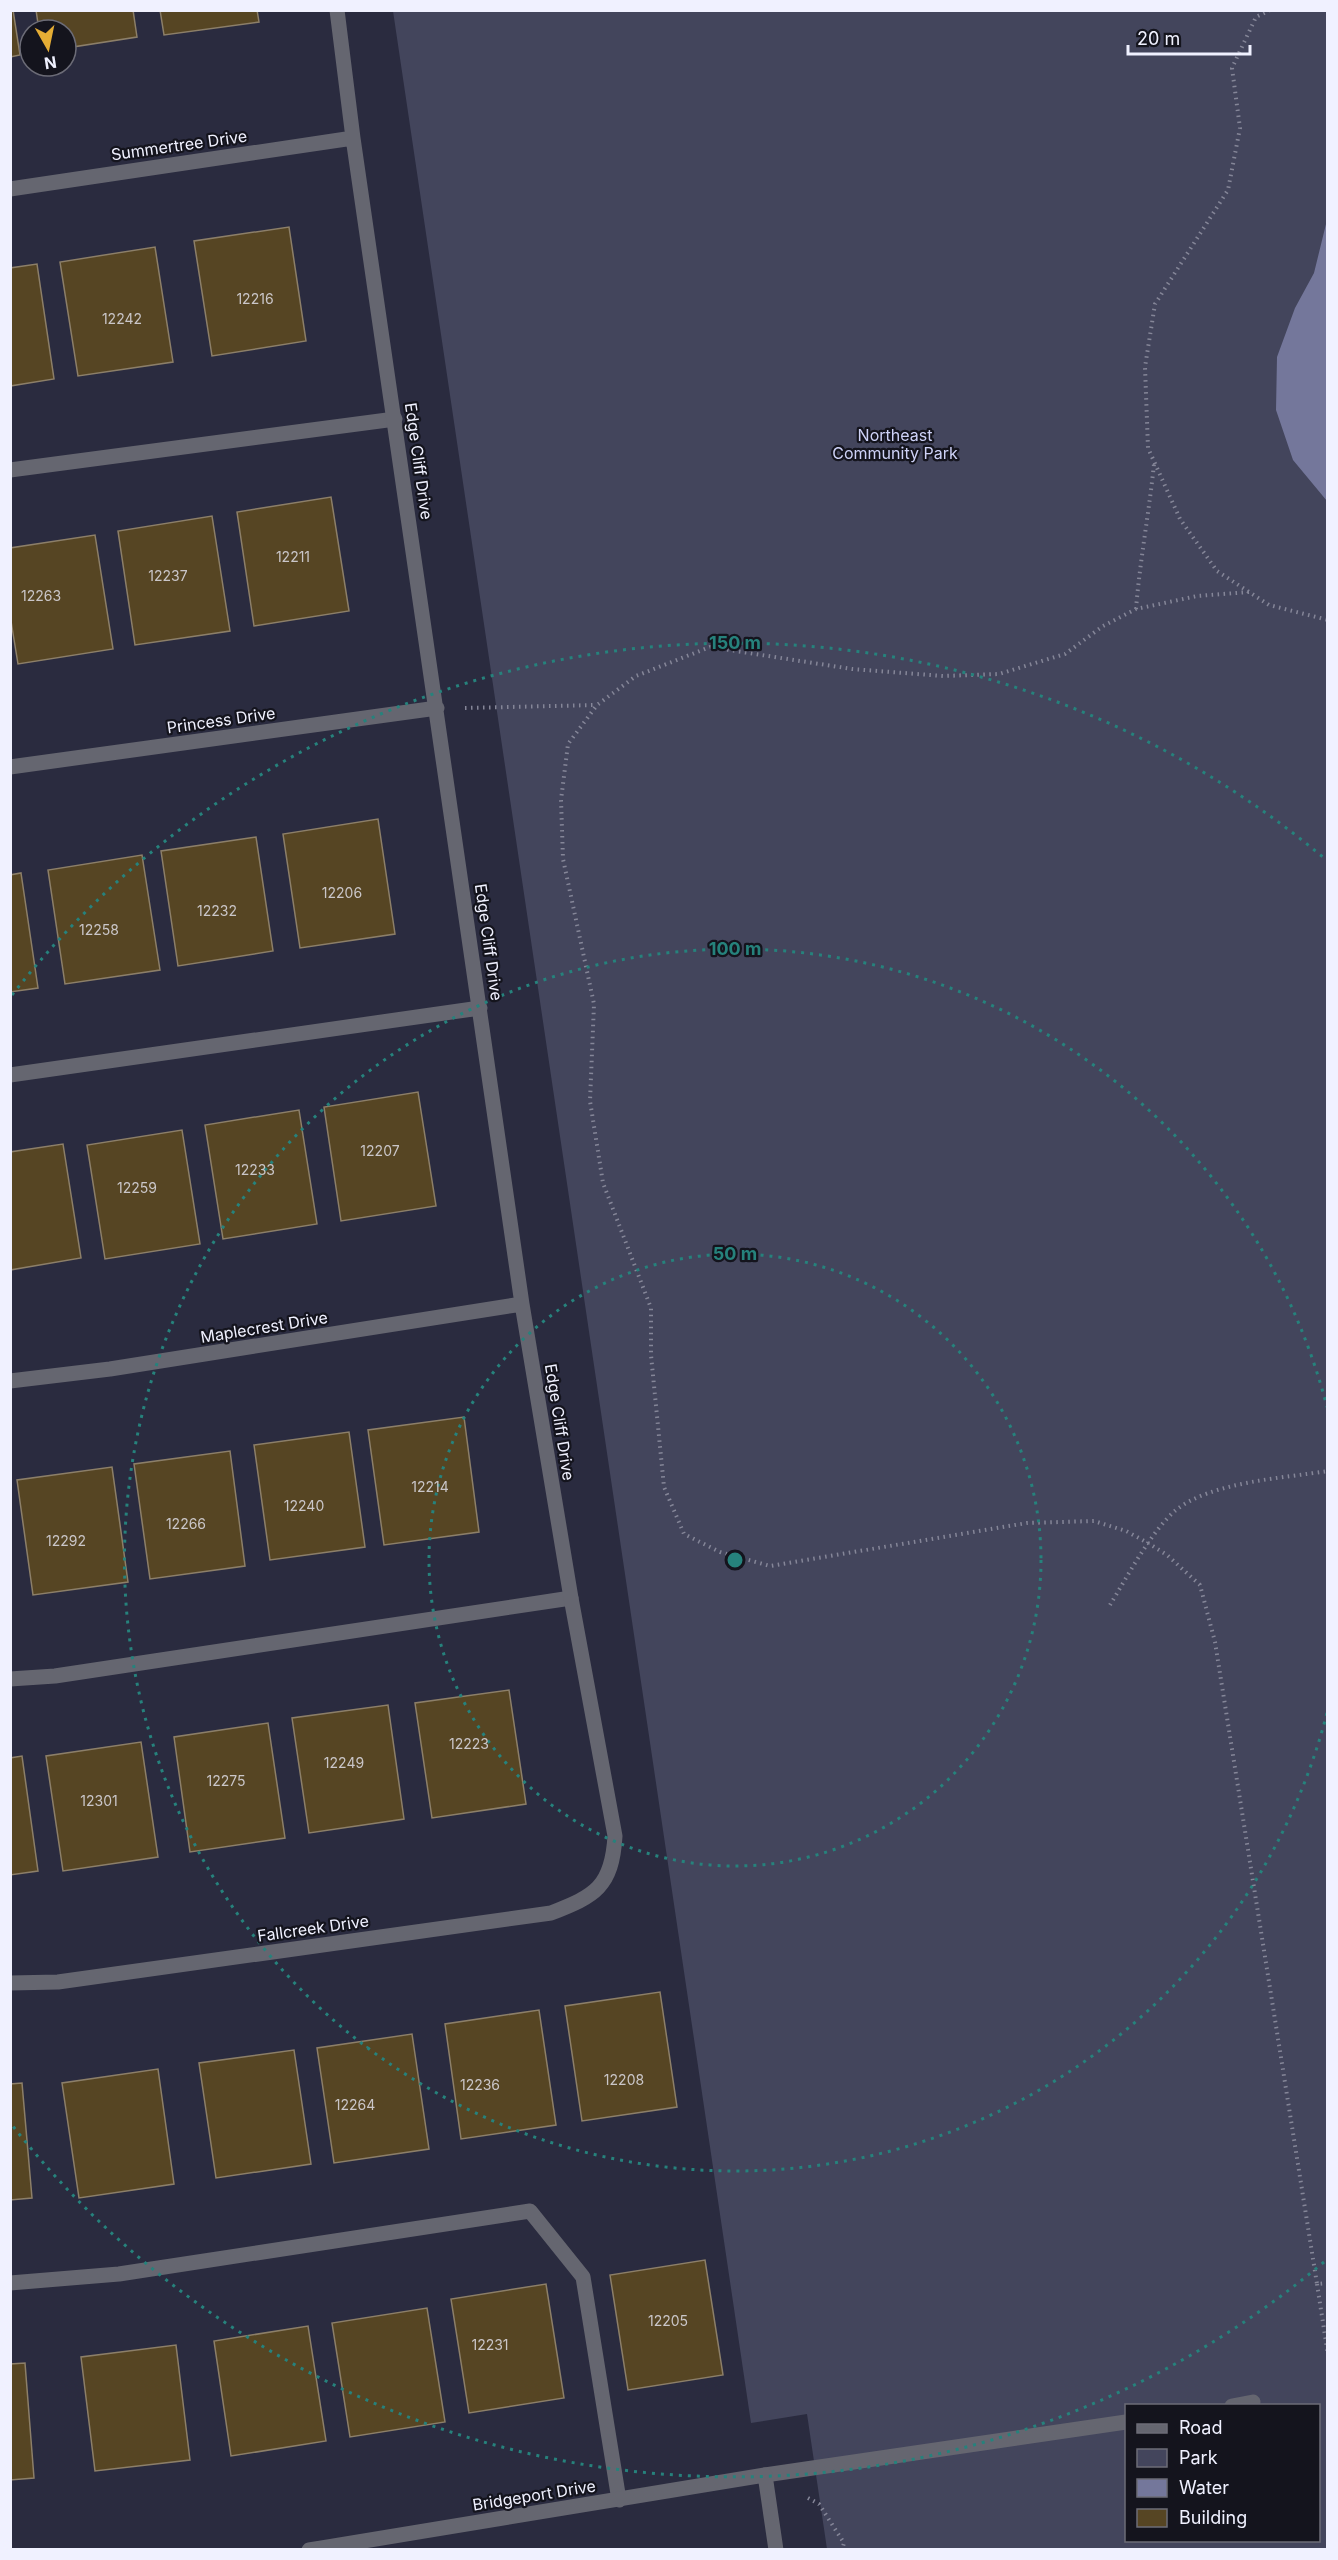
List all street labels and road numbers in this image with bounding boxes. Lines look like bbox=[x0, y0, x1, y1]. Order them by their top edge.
street label: Summertree Drive bbox=[110, 126, 248, 164]
street label: Edge Cliff Drive bbox=[401, 401, 437, 521]
street label: Princess Drive bbox=[165, 702, 277, 738]
street label: Edge Cliff Drive bbox=[471, 882, 507, 1002]
street label: Maplecrest Drive bbox=[199, 1307, 329, 1347]
street label: Edge Cliff Drive bbox=[541, 1362, 579, 1482]
street label: Fallcreek Drive bbox=[256, 1910, 370, 1946]
street label: Bridgeport Drive bbox=[471, 2475, 597, 2515]

